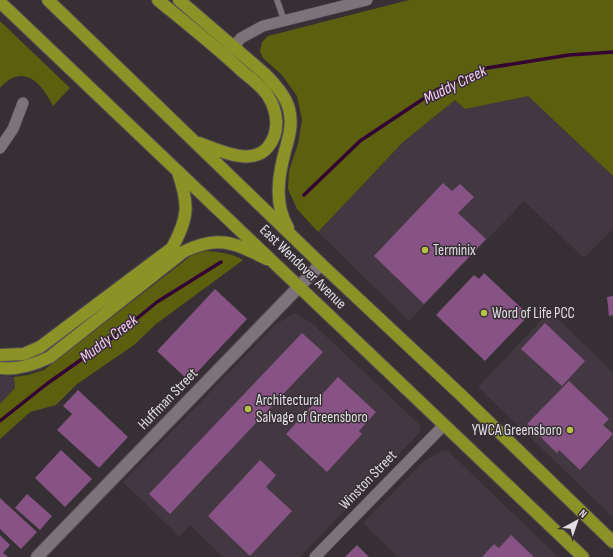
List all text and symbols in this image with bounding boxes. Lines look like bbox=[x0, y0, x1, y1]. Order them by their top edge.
water label: Muddy Creek bbox=[420, 61, 491, 108]
street label: East Wendover Avenue bbox=[256, 221, 350, 313]
place label: Terminix bbox=[433, 241, 476, 260]
marker: Terminix bbox=[420, 245, 430, 255]
place label: Word of Life PCC bbox=[492, 304, 575, 323]
marker: Word of Life PCC bbox=[479, 308, 489, 318]
water label: Muddy Creek bbox=[76, 310, 143, 367]
street label: Huffman Street bbox=[134, 364, 202, 434]
place label: Architectural Salvage of Greensboro bbox=[255, 391, 368, 427]
marker: Architectural Salvage of Greensboro bbox=[243, 404, 253, 414]
place label: YWCA Greensboro bbox=[472, 421, 562, 440]
marker: YWCA Greensboro bbox=[565, 425, 575, 435]
street label: Winston Street bbox=[335, 446, 401, 514]
north arrow bbox=[557, 501, 597, 541]
text: N bbox=[577, 507, 590, 521]

